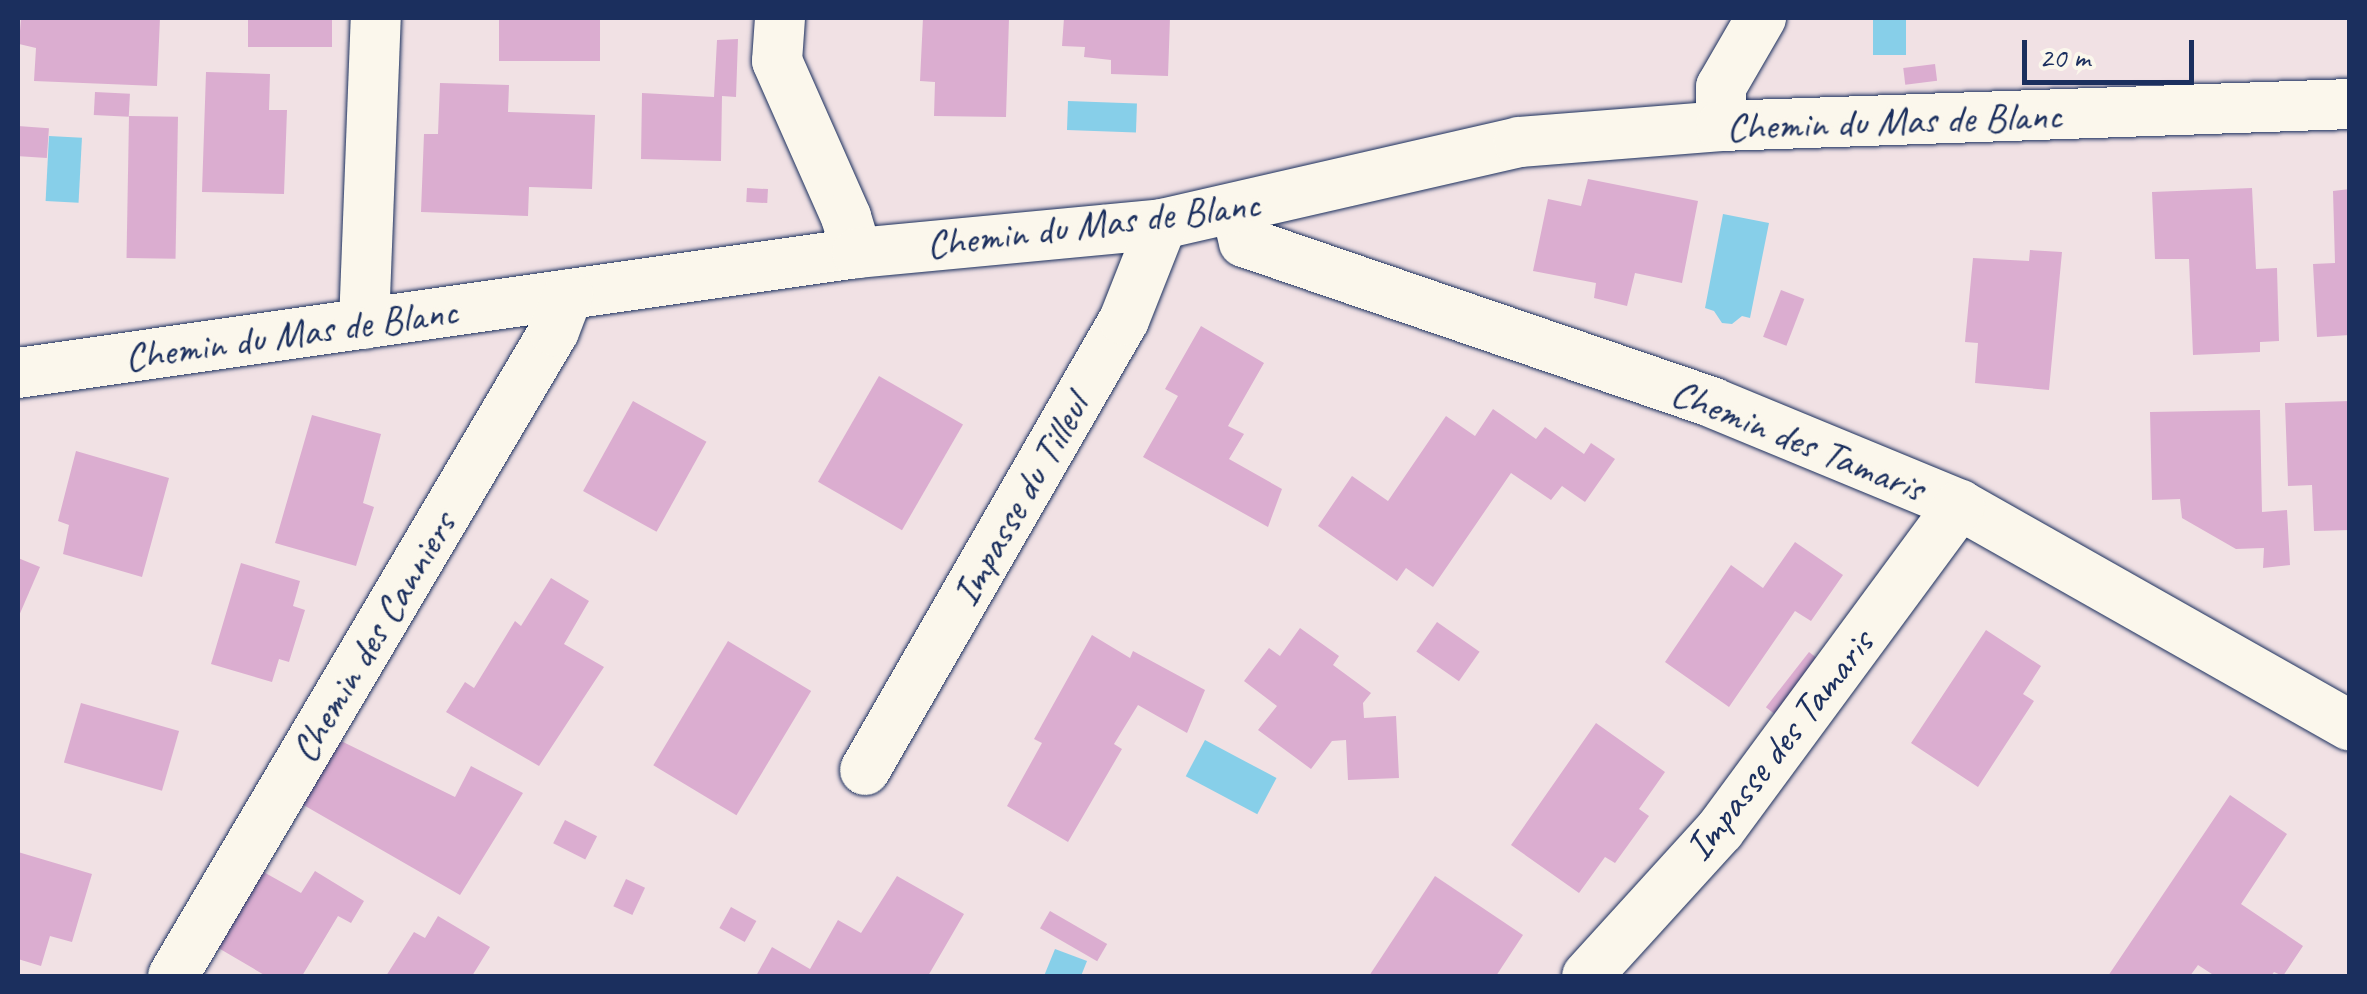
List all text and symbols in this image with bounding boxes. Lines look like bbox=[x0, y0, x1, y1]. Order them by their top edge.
scale bar bbox=[2027, 20, 2200, 82]
text: 20 m bbox=[2039, 38, 2090, 76]
street label: Chemin du Mas de Blanc bbox=[1725, 91, 2063, 151]
street label: Chemin du Mas de Blanc bbox=[923, 180, 1263, 268]
street label: Chemin du Mas de Blanc bbox=[121, 287, 461, 381]
street label: Chemin des Tamaris bbox=[1665, 367, 1931, 513]
street label: Impasse du Tilleul bbox=[941, 386, 1099, 614]
street label: Chemin des Canniers bbox=[280, 503, 466, 771]
street label: Impasse des Tamaris bbox=[1674, 620, 1884, 870]

